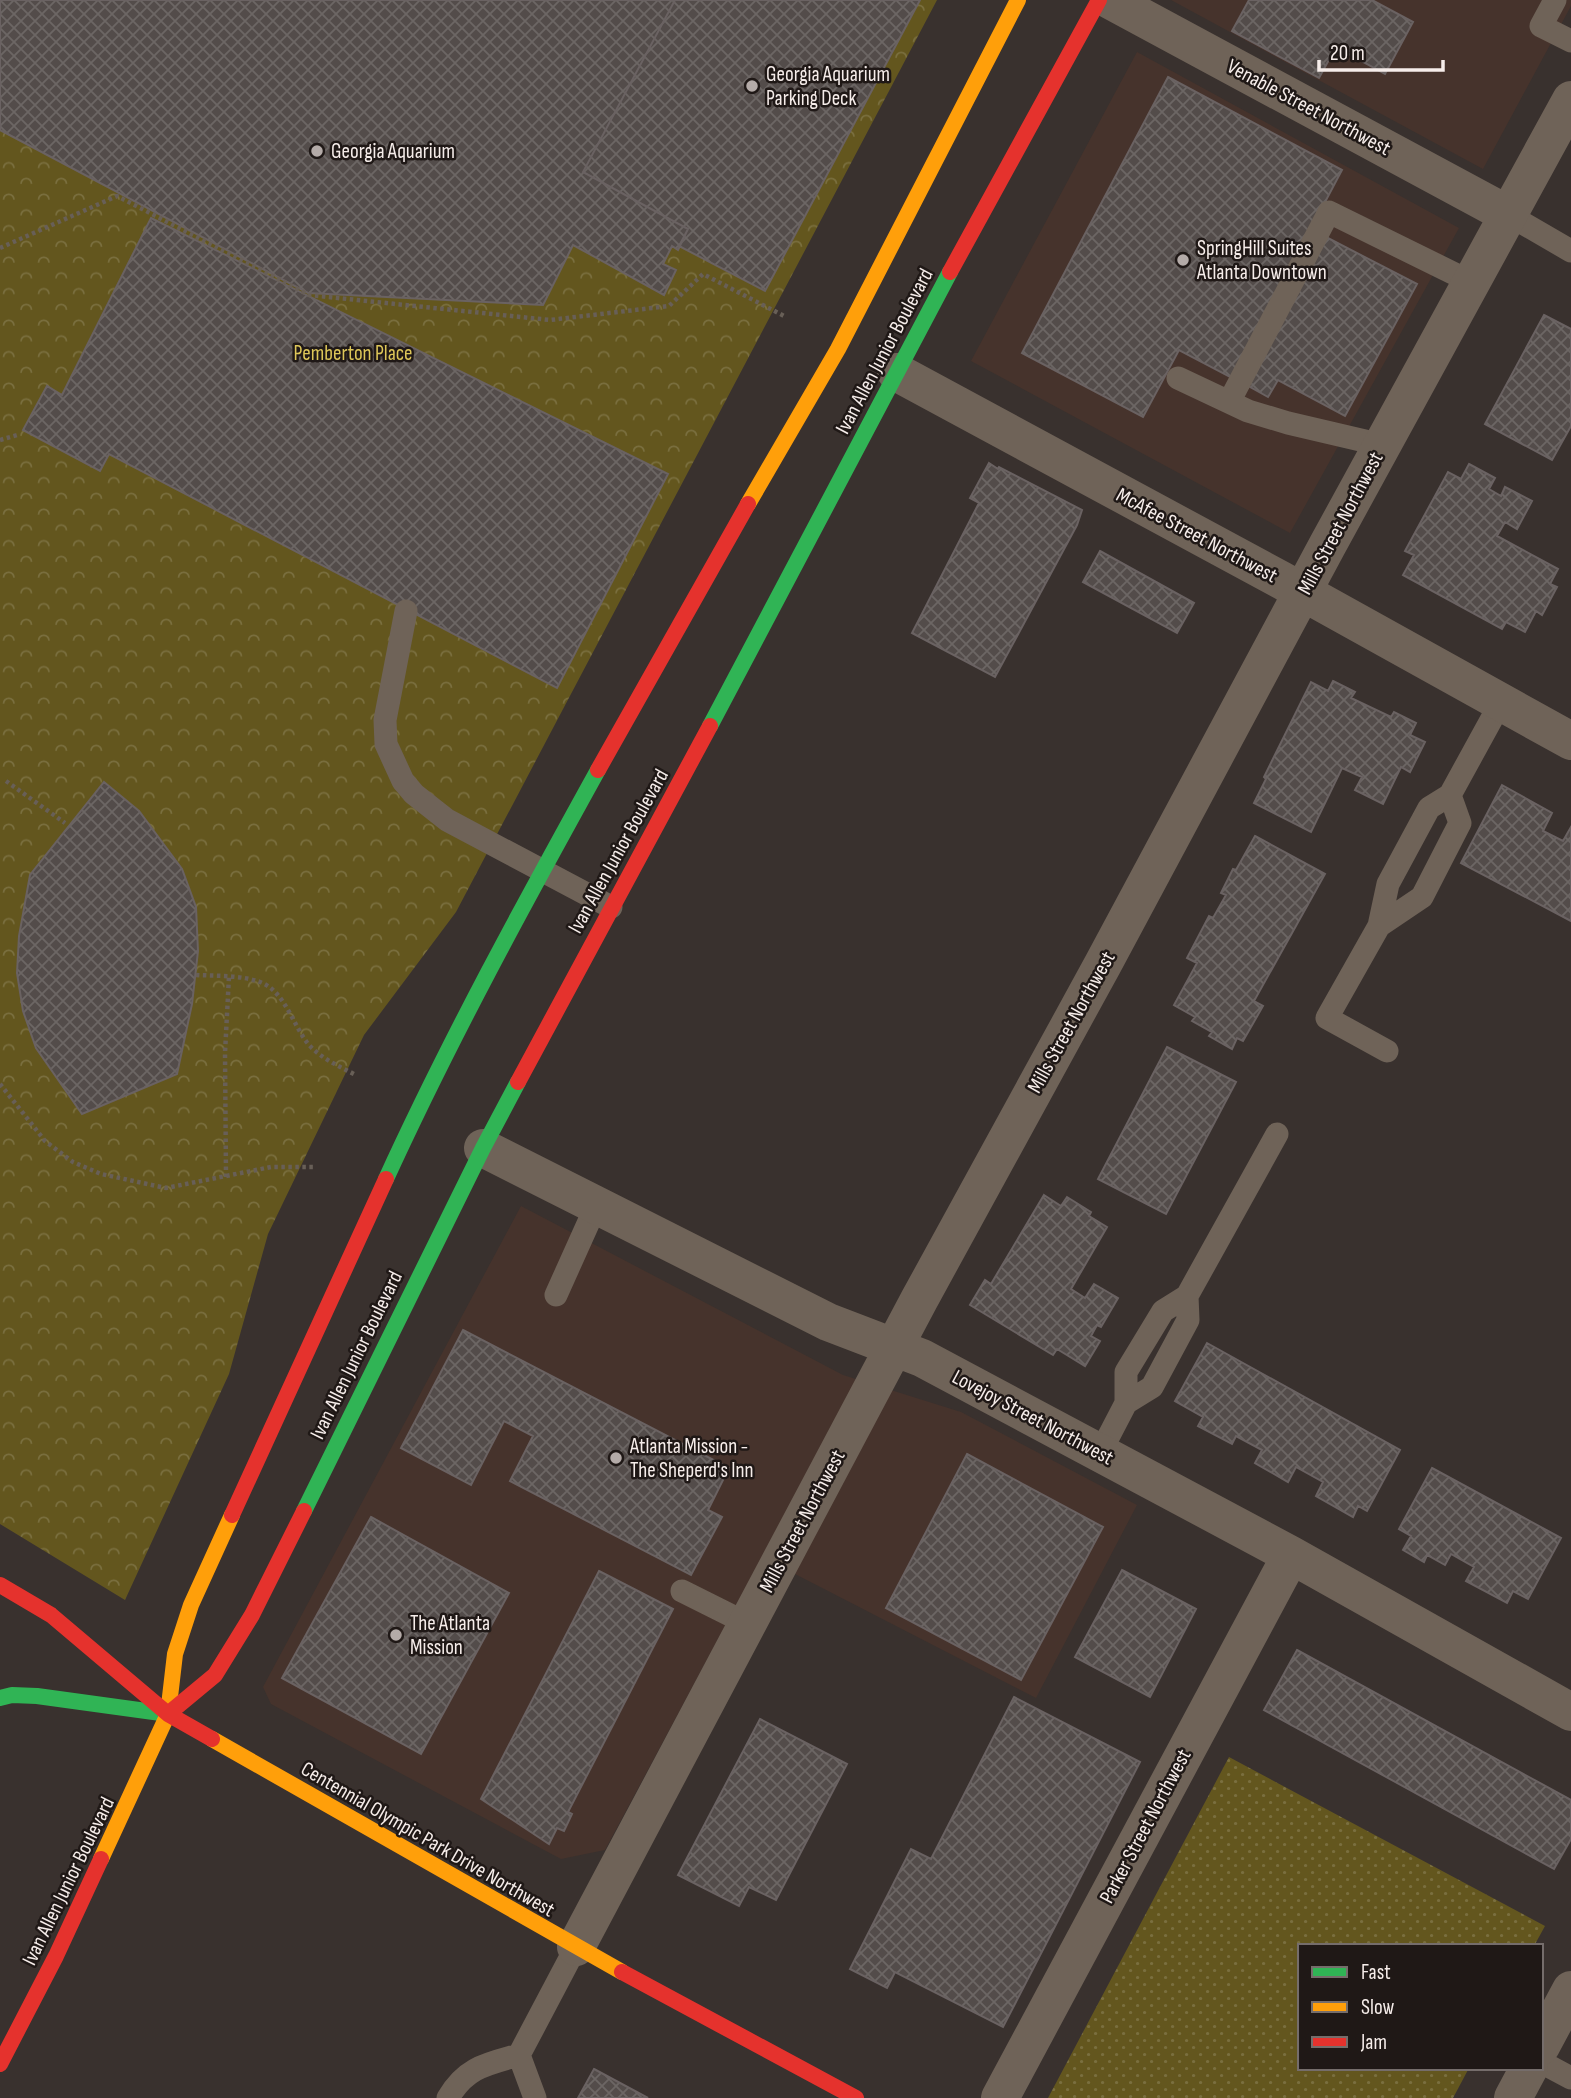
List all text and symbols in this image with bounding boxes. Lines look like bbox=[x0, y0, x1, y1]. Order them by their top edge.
scale bar bbox=[1319, 28, 1443, 72]
text: 20 m bbox=[1330, 41, 1365, 66]
street label: Venable Street Northwest bbox=[1223, 54, 1395, 161]
place label: Georgia Aquarium Parking Deck bbox=[766, 62, 890, 111]
marker: Georgia Aquarium Parking Deck bbox=[744, 78, 760, 94]
place label: Georgia Aquarium bbox=[331, 139, 455, 164]
marker: Georgia Aquarium bbox=[309, 143, 325, 159]
place label: SpringHill Suites Atlanta Downtown bbox=[1196, 236, 1327, 285]
marker: SpringHill Suites Atlanta Downtown bbox=[1175, 252, 1191, 268]
street label: Ivan Allen Junior Boulevard bbox=[830, 264, 939, 438]
park label: Pemberton Place bbox=[293, 341, 413, 366]
street label: Mills Street Northwest bbox=[1292, 448, 1389, 599]
street label: McAfee Street Northwest bbox=[1112, 482, 1281, 588]
street label: Ivan Allen Junior Boulevard bbox=[563, 765, 674, 938]
street label: Mills Street Northwest bbox=[1022, 947, 1121, 1097]
street label: Ivan Allen Junior Boulevard bbox=[305, 1267, 408, 1443]
street label: Lovejoy Street Northwest bbox=[948, 1364, 1118, 1471]
place label: Atlanta Mission - The Sheperd's Inn bbox=[629, 1434, 754, 1483]
street label: Mills Street Northwest bbox=[754, 1446, 851, 1597]
marker: Atlanta Mission - The Sheperd's Inn bbox=[608, 1450, 624, 1466]
place label: The Atlanta Mission bbox=[410, 1611, 490, 1660]
marker: The Atlanta Mission bbox=[388, 1627, 404, 1643]
street label: Parker Street Northwest bbox=[1094, 1745, 1197, 1908]
street label: Centennial Olympic Park Drive Northwest bbox=[296, 1756, 559, 1922]
street label: Ivan Allen Junior Boulevard bbox=[17, 1793, 120, 1969]
legend bbox=[1298, 1944, 1543, 2070]
text: Fast bbox=[1361, 1960, 1391, 1985]
text: Slow bbox=[1361, 1995, 1395, 2020]
text: Jam bbox=[1360, 2030, 1387, 2055]

